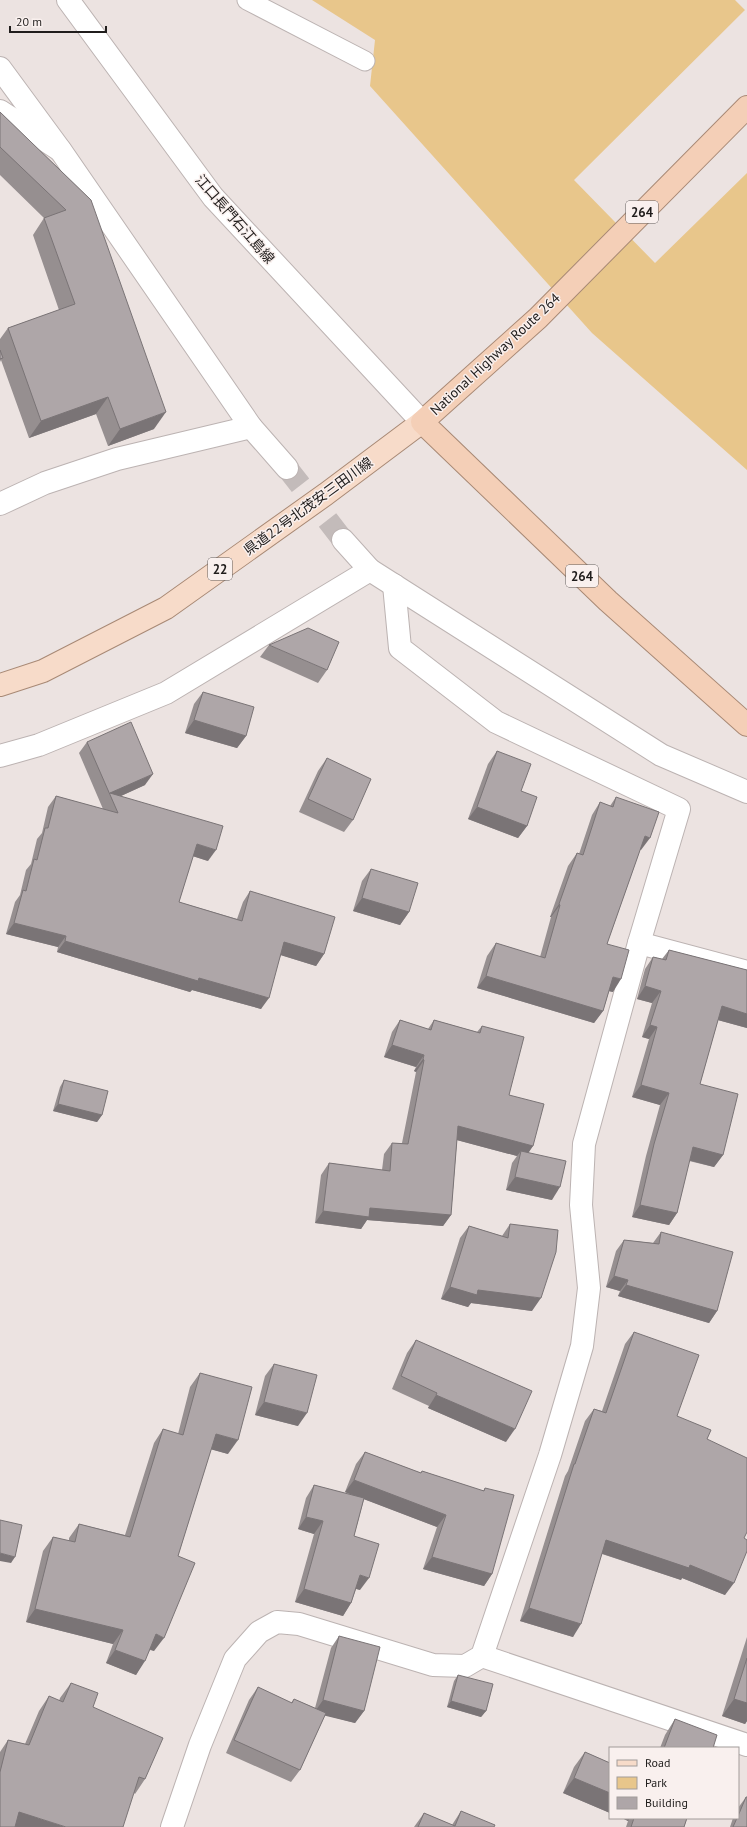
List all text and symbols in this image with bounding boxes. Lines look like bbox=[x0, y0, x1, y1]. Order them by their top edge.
scale bar bbox=[10, 8, 106, 34]
text: 20 m bbox=[16, 14, 42, 29]
street label: 江口長門石江島線 bbox=[191, 171, 279, 267]
road number: 264 bbox=[626, 201, 658, 223]
street label: National Highway Route 264 bbox=[426, 289, 564, 419]
street label: 県道22号北茂安三田川線 bbox=[240, 453, 376, 559]
road number: 22 bbox=[208, 558, 232, 580]
road number: 264 bbox=[566, 565, 598, 587]
legend bbox=[609, 1747, 739, 1819]
text: Road bbox=[645, 1755, 670, 1770]
text: Park bbox=[645, 1775, 667, 1790]
text: Building bbox=[645, 1795, 688, 1810]

